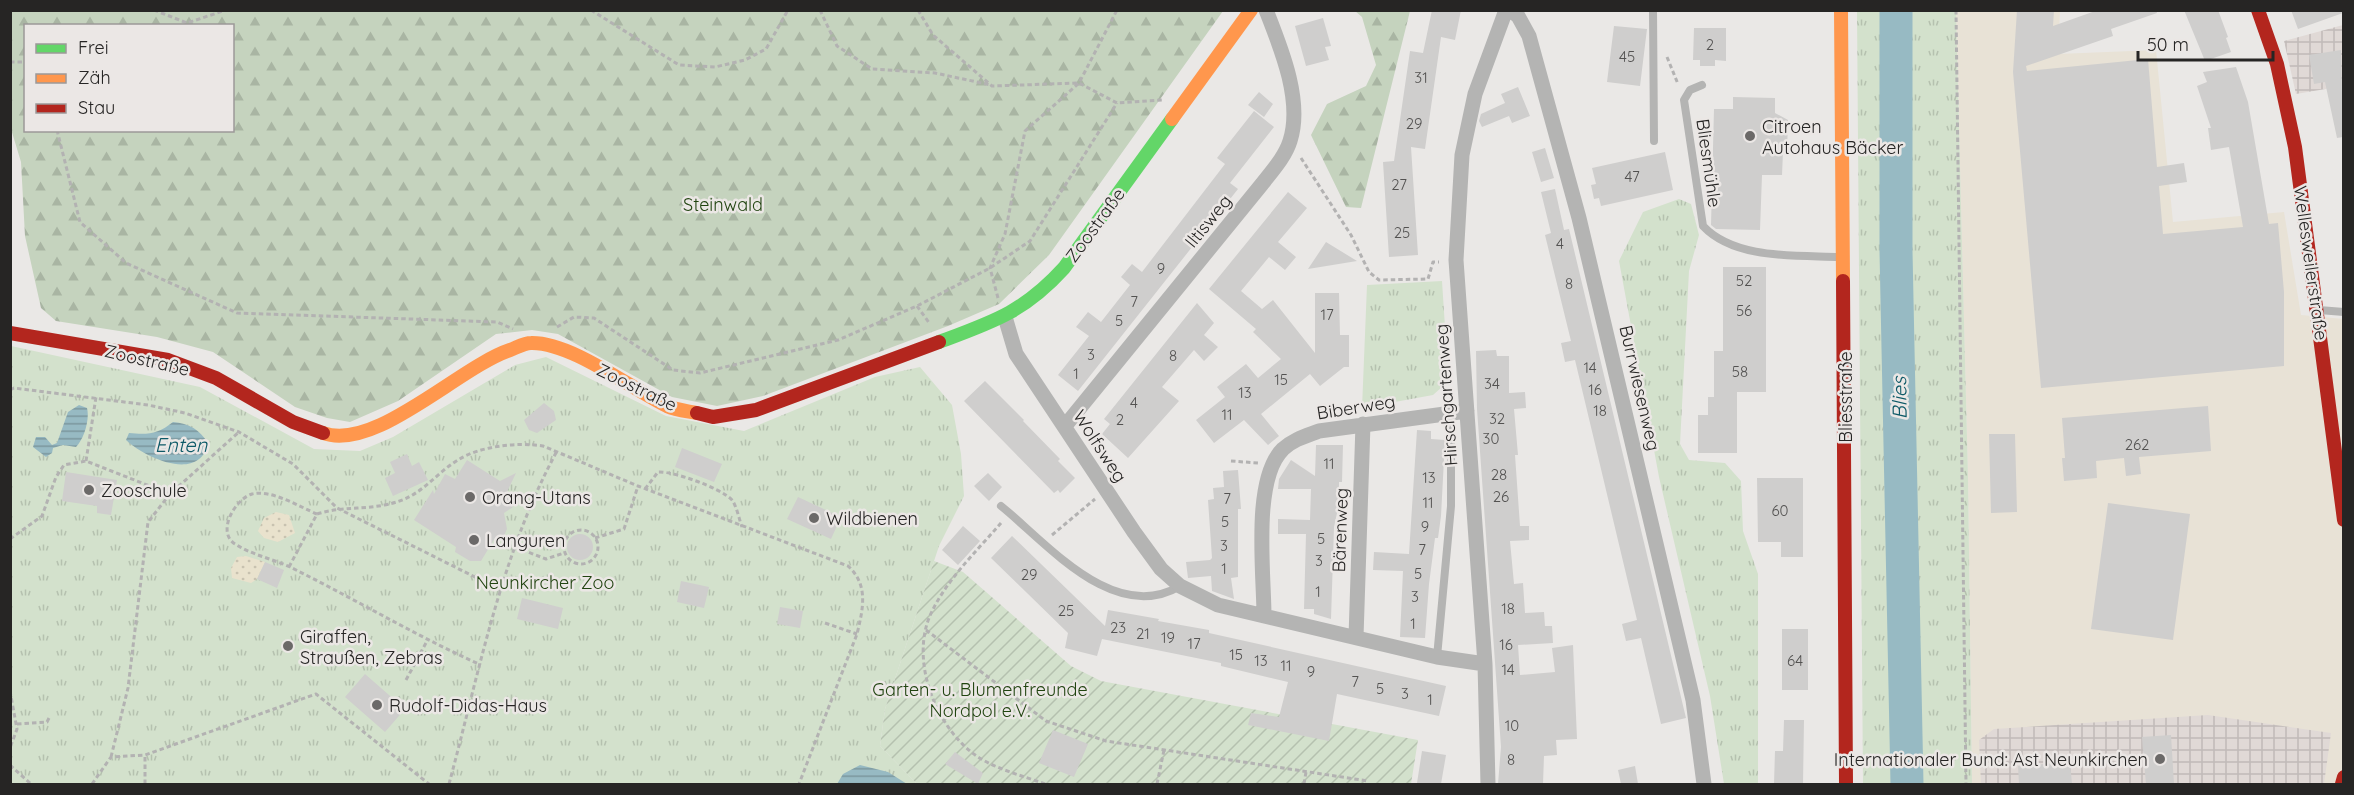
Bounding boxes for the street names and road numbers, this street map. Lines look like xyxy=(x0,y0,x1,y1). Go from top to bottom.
street label: Bliesmühle xyxy=(1691,117,1727,209)
street label: Zoostraße xyxy=(1060,183,1130,267)
street label: Wellesweilerstraße xyxy=(2289,184,2333,342)
street label: Iltisweg xyxy=(1180,190,1236,252)
street label: Hirschgartenweg xyxy=(1430,323,1462,467)
street label: Burrwiesenweg xyxy=(1614,323,1666,453)
street label: Zoostraße xyxy=(102,339,192,381)
street label: Bliesstraße xyxy=(1834,351,1857,443)
street label: Zoostraße xyxy=(593,358,681,416)
street label: Biberweg xyxy=(1315,389,1397,425)
street label: Wolfsweg xyxy=(1068,405,1132,487)
street label: Bärenweg xyxy=(1327,487,1353,573)

